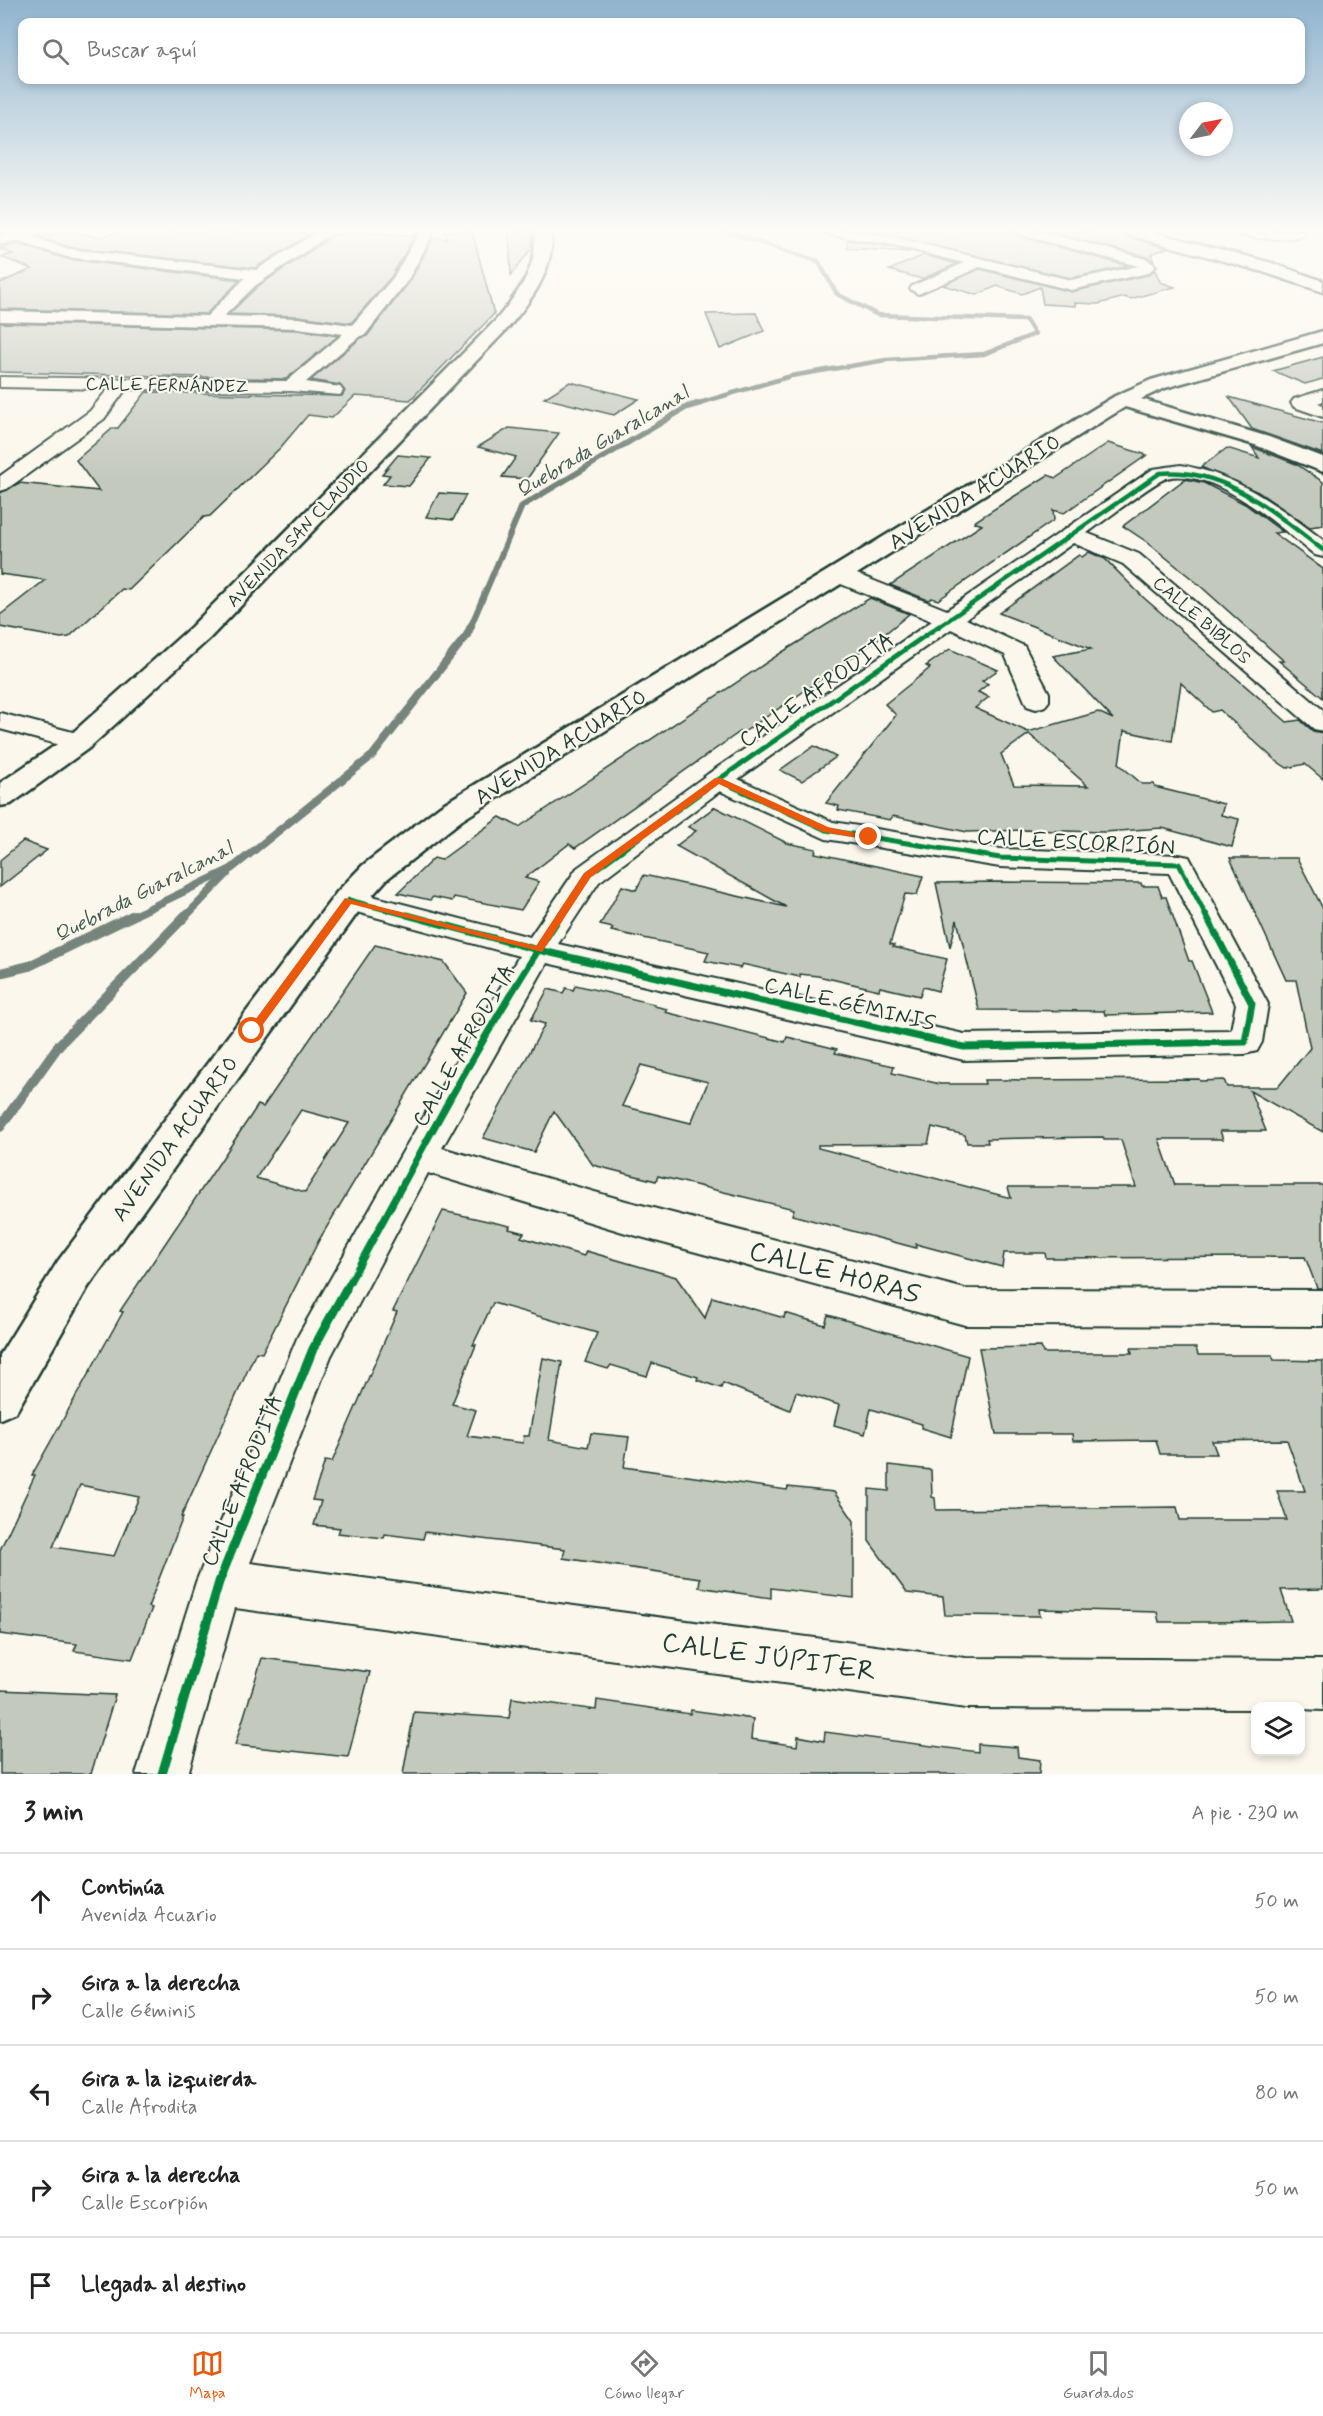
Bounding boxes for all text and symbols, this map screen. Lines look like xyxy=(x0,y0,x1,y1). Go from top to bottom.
search box xyxy=(18,18,1305,84)
icon: search xyxy=(39,35,72,68)
text: Buscar aquí xyxy=(87,37,198,65)
north arrow xyxy=(1179,102,1233,156)
street label: CALLE FERNÁNDEZ xyxy=(85,373,249,399)
water label: Quebrada Guaralcanal xyxy=(511,379,695,505)
street label: AVENIDA ACUARIO xyxy=(884,428,1066,557)
street label: AVENIDA SAN CLAUDIO xyxy=(222,454,376,613)
street label: CALLE BIBLOS xyxy=(1147,571,1256,670)
street label: CALLE AFRODITA xyxy=(734,627,900,755)
street label: AVENIDA ACUARIO xyxy=(470,683,652,812)
route end xyxy=(855,823,881,849)
street label: CALLE ESCORPIÓN xyxy=(976,824,1176,862)
water label: Quebrada Guaralcanal xyxy=(50,835,239,949)
street label: CALLE AFRODITA xyxy=(407,960,523,1132)
street label: CALLE GÉMINIS xyxy=(761,971,938,1038)
route start xyxy=(238,1017,264,1043)
street label: AVENIDA ACUARIO xyxy=(106,1051,245,1227)
street label: CALLE HORAS xyxy=(745,1234,924,1313)
street label: CALLE AFRODITA xyxy=(196,1391,290,1571)
street label: CALLE JÚPITER xyxy=(660,1625,878,1690)
map controls xyxy=(1251,1702,1305,1756)
button: layers xyxy=(1251,1702,1305,1756)
text: 3 min xyxy=(24,1796,84,1830)
text: A pie · 230 m xyxy=(1191,1800,1299,1827)
text: Continúa xyxy=(81,1874,165,1902)
icon: ahead xyxy=(24,1885,57,1918)
text: 50 m xyxy=(1254,1888,1299,1915)
text: Avenida Acuario xyxy=(81,1902,217,1929)
text: Gira a la derecha xyxy=(81,1970,241,1998)
icon: right xyxy=(24,1981,57,2014)
text: 50 m xyxy=(1254,1984,1299,2011)
text: Calle Géminis xyxy=(81,1998,196,2025)
text: Gira a la izquierda xyxy=(81,2066,256,2094)
icon: left xyxy=(24,2077,57,2110)
text: 80 m xyxy=(1255,2080,1299,2107)
text: Calle Afrodita xyxy=(81,2094,198,2121)
text: Gira a la derecha xyxy=(81,2162,241,2190)
icon: right xyxy=(24,2173,57,2206)
text: 50 m xyxy=(1254,2176,1299,2203)
text: Calle Escorpión xyxy=(81,2190,208,2217)
icon: arrive xyxy=(24,2269,57,2302)
text: Llegada al destino xyxy=(81,2271,246,2299)
tab: Mapa xyxy=(189,2347,226,2404)
tab: Cómo llegar xyxy=(604,2347,684,2404)
tab: Guardados xyxy=(1063,2347,1134,2404)

